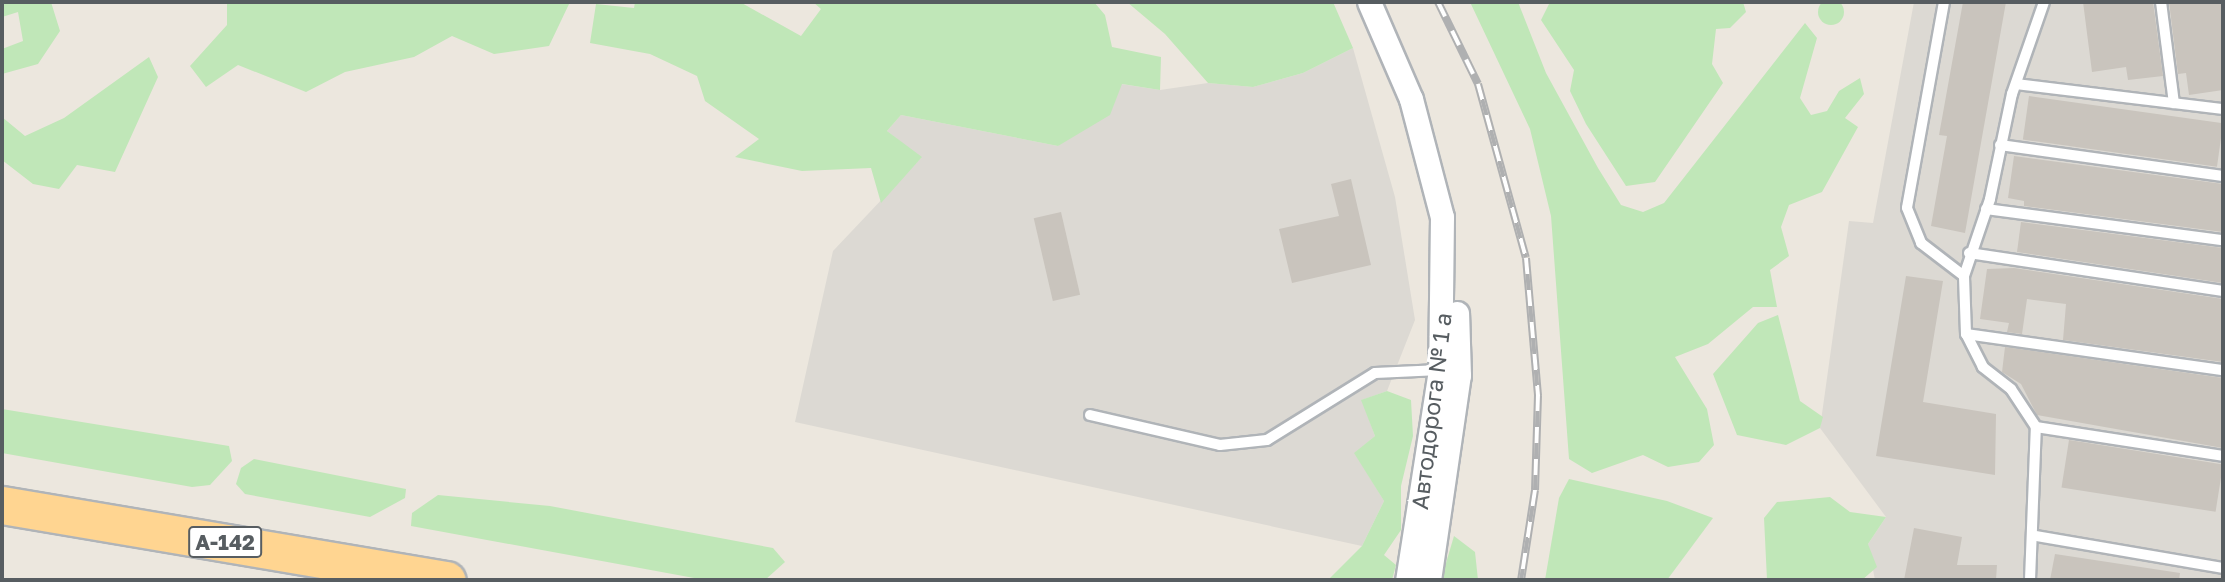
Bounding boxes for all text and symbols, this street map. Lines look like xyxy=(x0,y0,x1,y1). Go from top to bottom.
street label: Автодорога № 1 а xyxy=(1405,311,1457,511)
road number: А-142 xyxy=(187,524,264,560)

